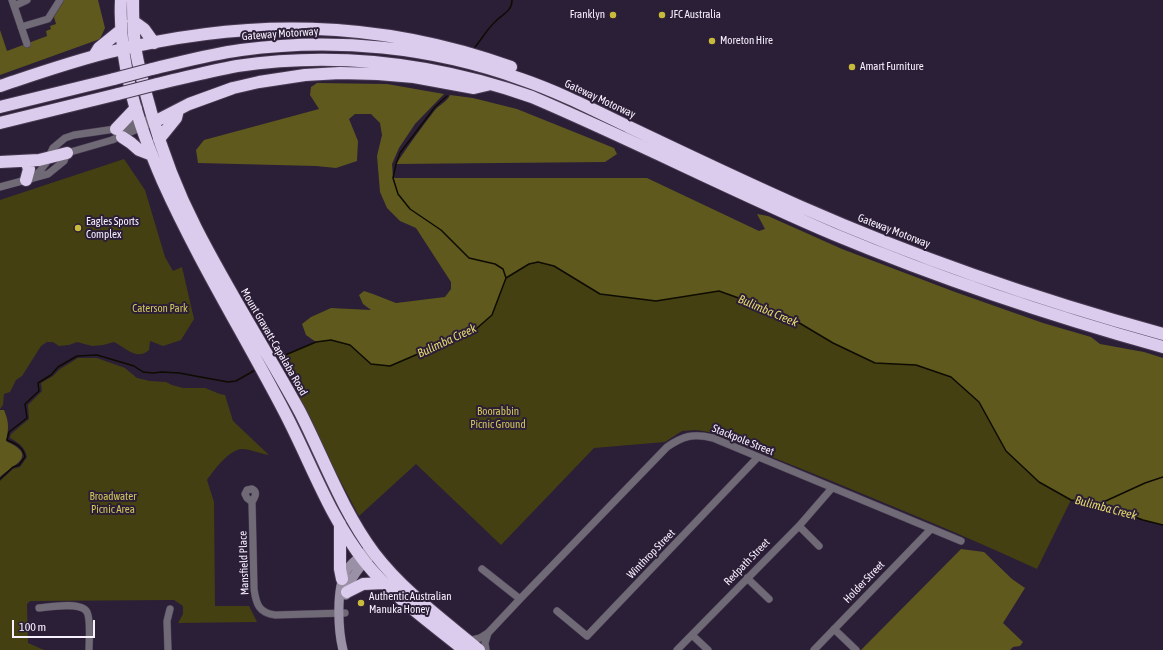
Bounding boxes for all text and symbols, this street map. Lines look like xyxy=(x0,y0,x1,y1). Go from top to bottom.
place label: Franklyn xyxy=(570,8,605,22)
place label: JFC Australia xyxy=(670,8,721,22)
marker: Franklyn xyxy=(608,10,618,20)
marker: JFC Australia xyxy=(657,10,667,20)
street label: Gateway Motorway xyxy=(241,25,319,43)
place label: Moreton Hire xyxy=(720,34,773,48)
marker: Moreton Hire xyxy=(707,36,717,46)
place label: Amart Furniture xyxy=(860,60,924,74)
marker: Amart Furniture xyxy=(847,62,857,72)
street label: Gateway Motorway xyxy=(562,77,638,121)
street label: Gateway Motorway xyxy=(856,211,932,251)
place label: Eagles Sports Complex xyxy=(86,215,139,241)
marker: Eagles Sports Complex xyxy=(73,223,83,233)
street label: Mount Gravatt-Capalaba Road xyxy=(238,286,310,398)
water label: Bulimba Creek xyxy=(736,292,800,330)
park label: Caterson Park xyxy=(132,302,188,316)
water label: Bulimba Creek xyxy=(415,321,479,361)
park label: Boorabbin Picnic Ground xyxy=(470,405,526,431)
street label: Stackpole Street xyxy=(710,422,776,458)
park label: Broadwater Picnic Area xyxy=(90,490,136,516)
water label: Bulimba Creek xyxy=(1073,493,1139,523)
street label: Winthrop Street xyxy=(624,527,678,581)
street label: Mansfield Place xyxy=(236,531,252,595)
street label: Redpath Street xyxy=(721,536,773,588)
street label: Holder Street xyxy=(841,558,887,606)
place label: Authentic Australian Manuka Honey xyxy=(369,590,452,616)
marker: Authentic Australian Manuka Honey xyxy=(356,598,366,608)
scale bar xyxy=(14,612,97,638)
text: 100 m xyxy=(19,620,46,634)

